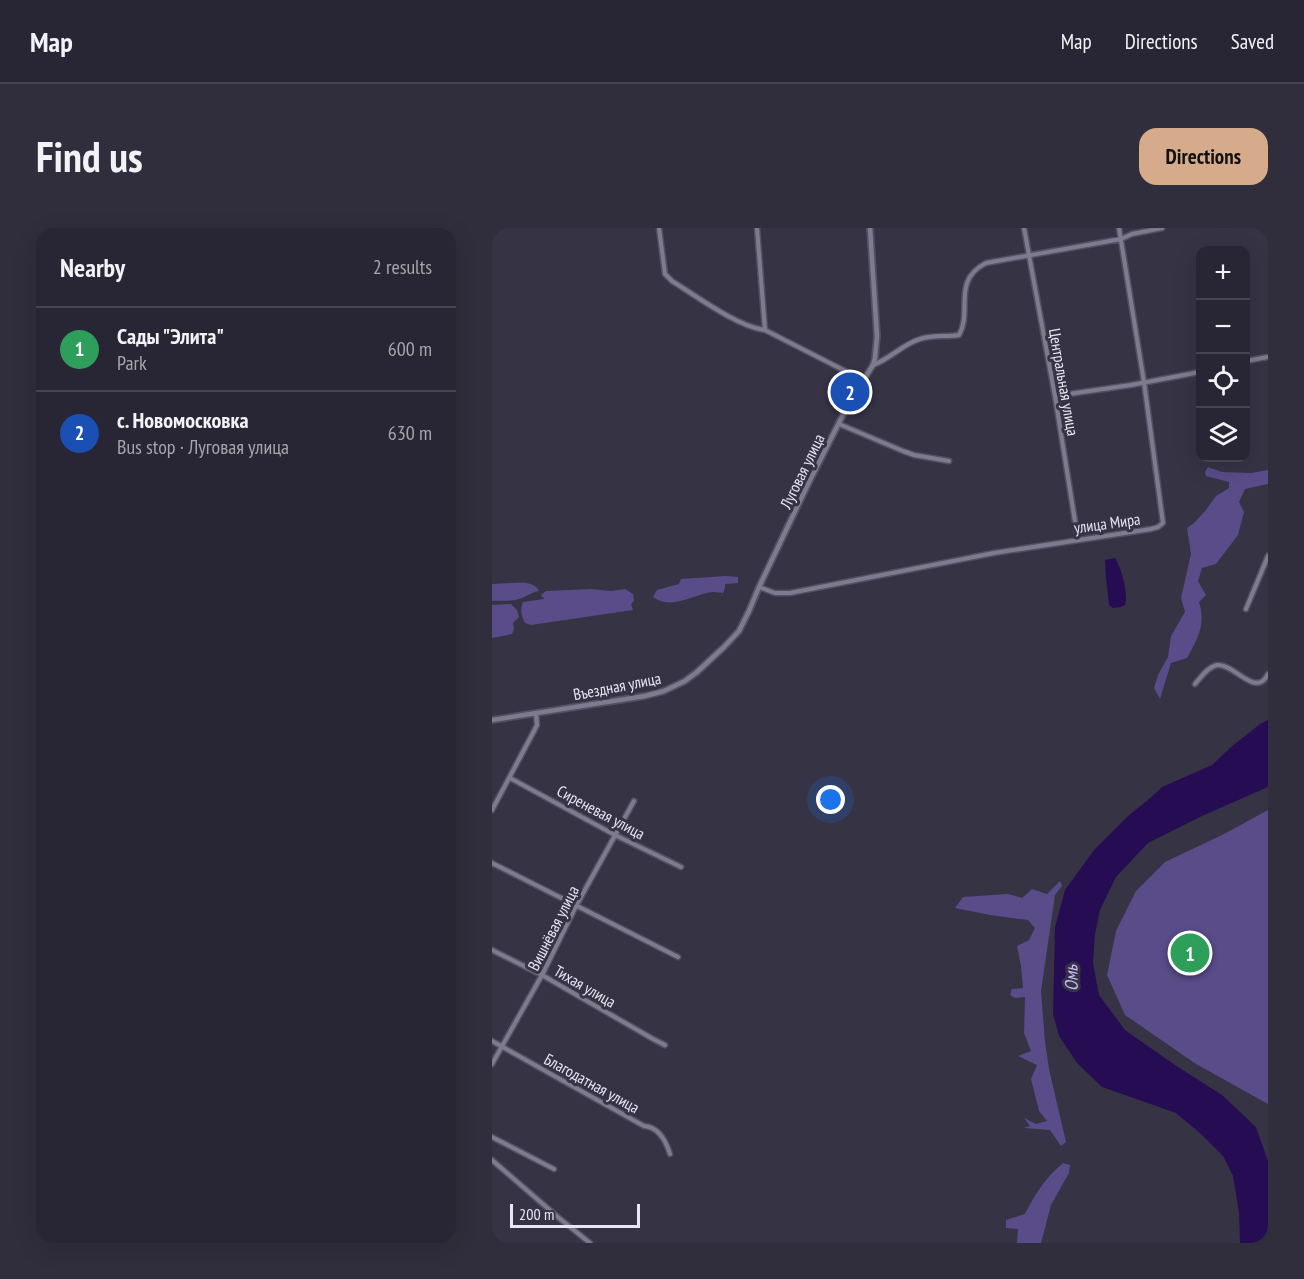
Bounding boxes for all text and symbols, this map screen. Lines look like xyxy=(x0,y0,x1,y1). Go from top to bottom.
text: Map xyxy=(30,23,73,60)
text: Map xyxy=(1061,28,1092,55)
text: Directions xyxy=(1125,28,1198,55)
text: Saved xyxy=(1231,28,1274,55)
button: Directions xyxy=(1139,128,1268,185)
text: Find us xyxy=(36,129,143,184)
map controls xyxy=(1196,246,1250,462)
button: + xyxy=(1196,246,1250,300)
text: Nearby xyxy=(60,251,125,284)
text: 2 results xyxy=(373,254,432,280)
button: − xyxy=(1196,300,1250,354)
text: Сады "Элита" xyxy=(117,322,224,350)
street label: Центральная улица xyxy=(1045,327,1083,437)
text: 1 xyxy=(75,336,84,362)
text: 600 m xyxy=(388,336,432,362)
text: Park xyxy=(117,350,147,376)
button: locate xyxy=(1196,354,1250,408)
pin: 2 xyxy=(830,370,870,414)
text: с. Новомосковка xyxy=(117,406,249,434)
button: layers xyxy=(1196,408,1250,462)
text: 2 xyxy=(75,420,84,446)
text: 630 m xyxy=(388,420,432,446)
street label: Луговая улица xyxy=(775,430,829,513)
text: Bus stop · Луговая улица xyxy=(117,434,289,460)
street label: улица Мира xyxy=(1073,508,1141,538)
street label: Въездная улица xyxy=(571,668,663,704)
street label: Сиреневая улица xyxy=(554,780,648,844)
your location xyxy=(816,785,845,814)
street label: Вишнёвая улица xyxy=(523,882,583,974)
pin: 1 xyxy=(1170,930,1210,976)
street label: Тихая улица xyxy=(551,960,619,1012)
water label: Омь xyxy=(1059,964,1083,991)
street label: Благодатная улица xyxy=(541,1049,643,1117)
scale bar xyxy=(510,1201,640,1228)
text: 200 m xyxy=(519,1204,554,1224)

